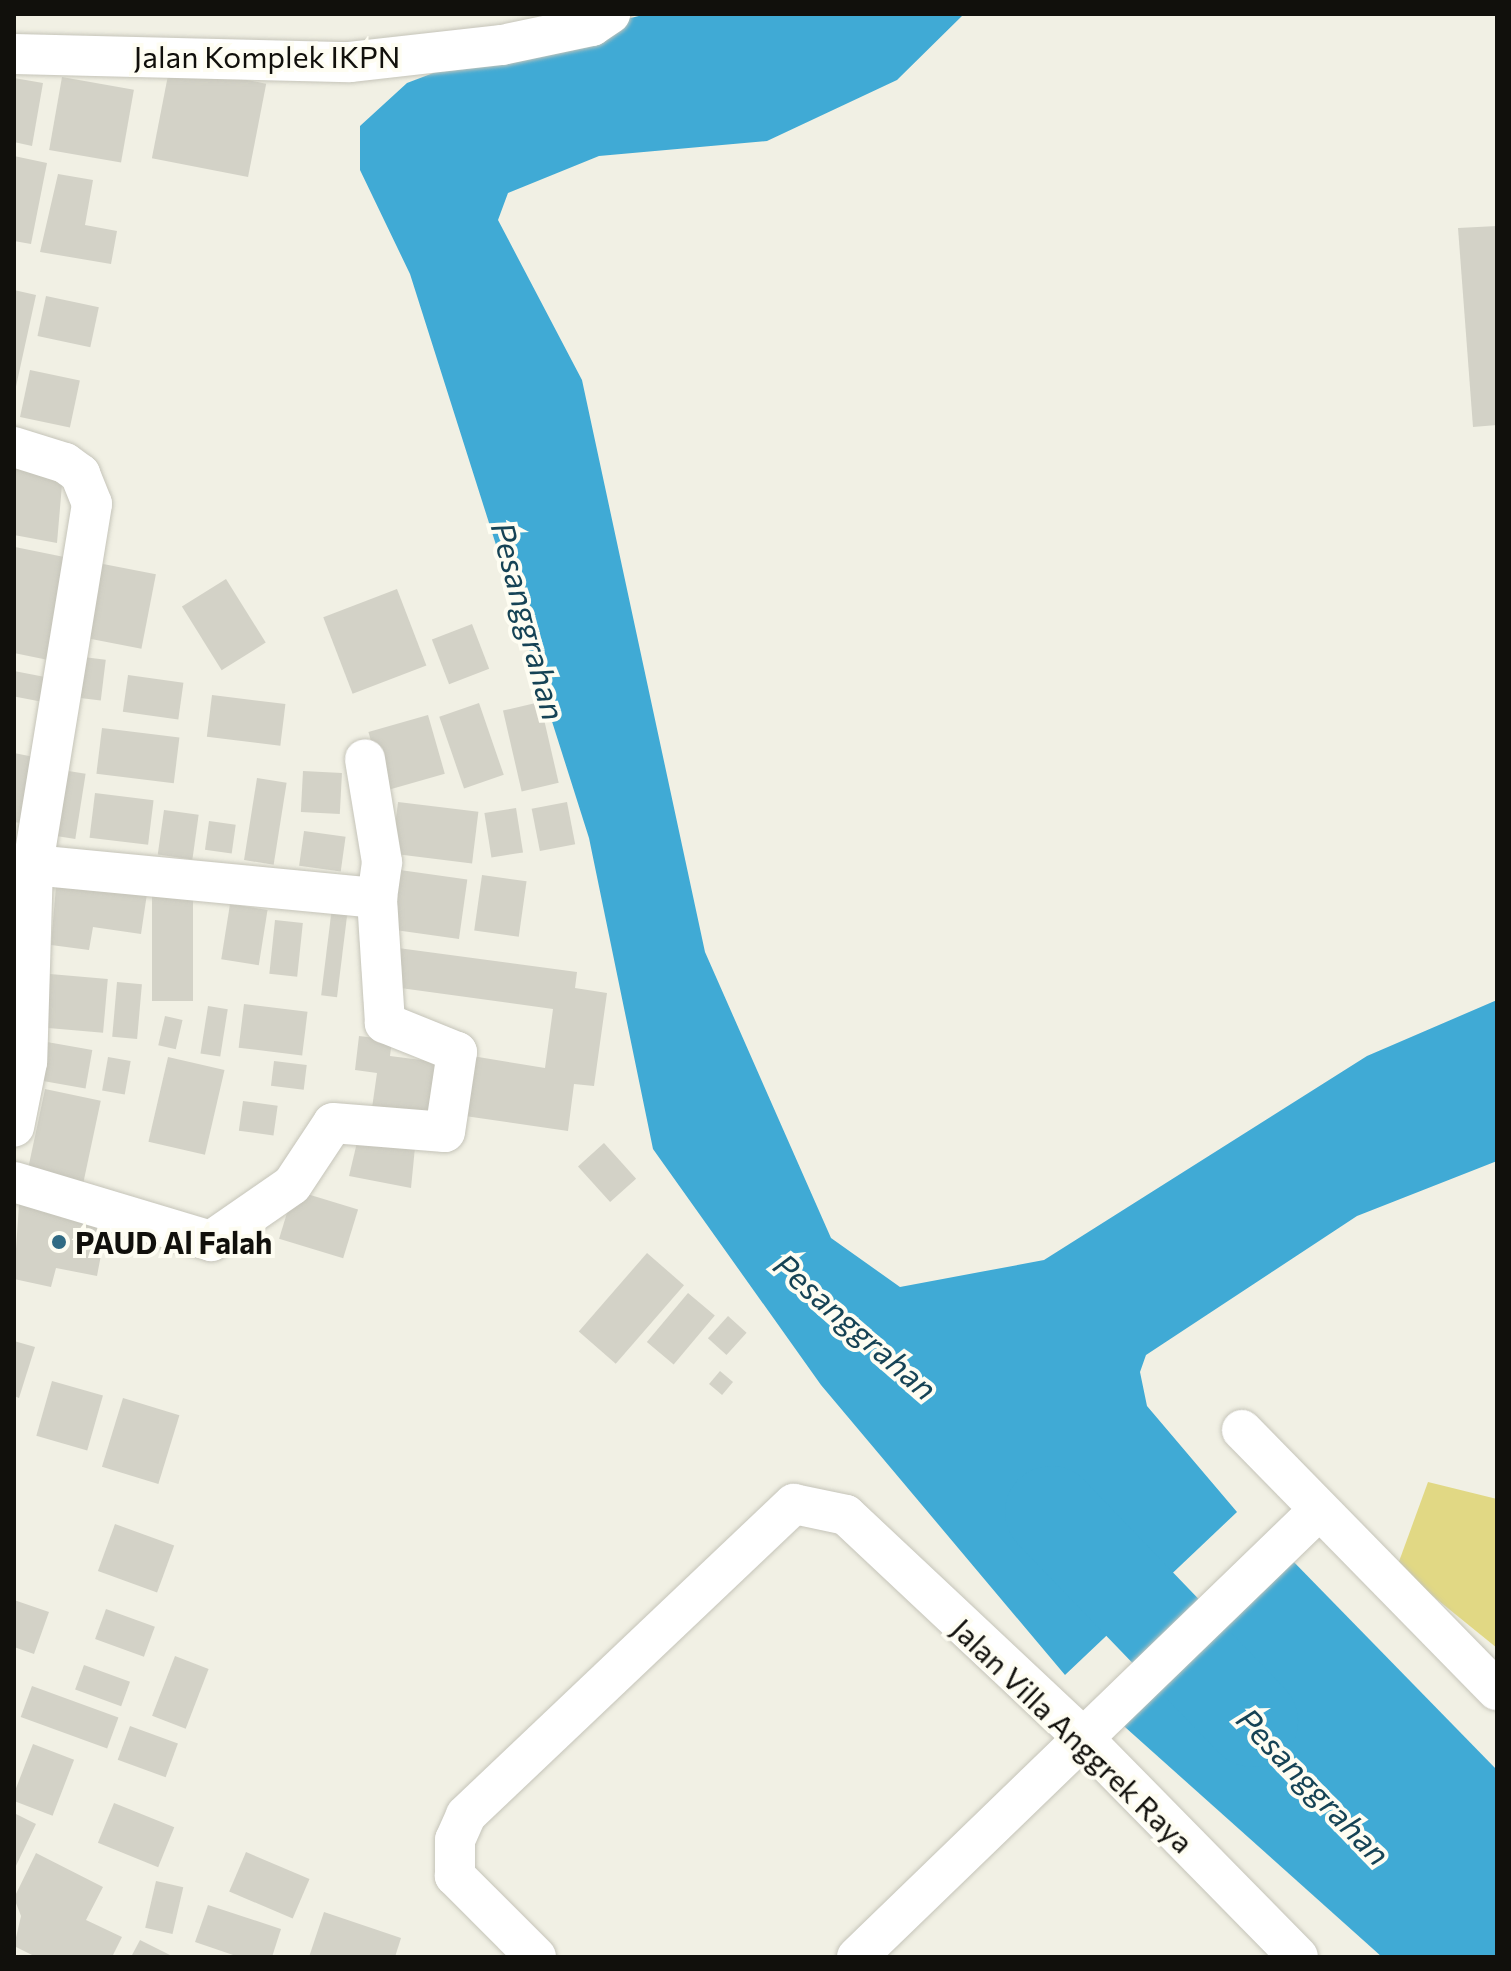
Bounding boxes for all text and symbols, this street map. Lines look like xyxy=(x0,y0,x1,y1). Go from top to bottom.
street label: Jalan Komplek IKPN xyxy=(134,38,400,74)
water label: Pesanggrahan xyxy=(484,518,574,724)
place label: PAUD Al Falah xyxy=(75,1224,272,1260)
marker: PAUD Al Falah xyxy=(50,1233,68,1251)
water label: Pesanggrahan xyxy=(767,1245,945,1407)
street label: Jalan Villa Anggrek Raya xyxy=(945,1610,1201,1860)
water label: Pesanggrahan xyxy=(1230,1700,1398,1872)

